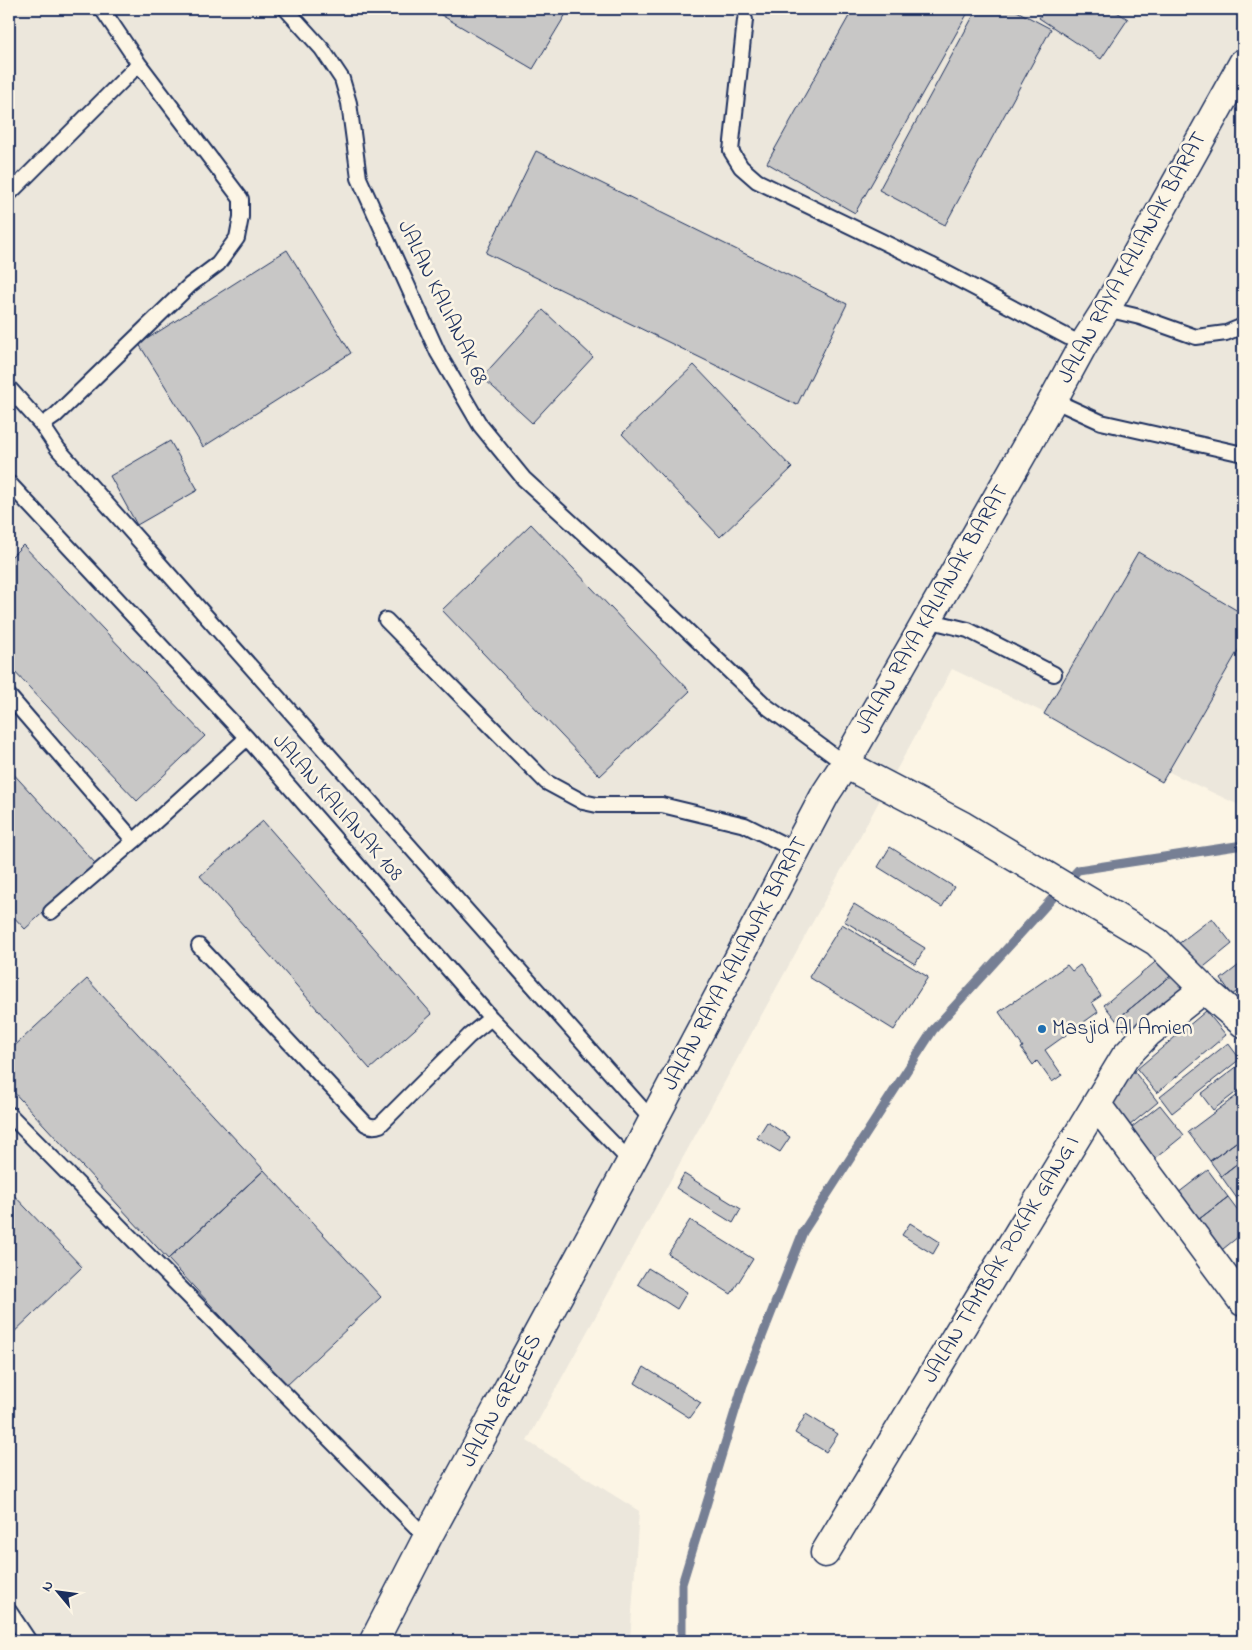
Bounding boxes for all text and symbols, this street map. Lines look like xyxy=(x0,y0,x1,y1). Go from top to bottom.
street label: JALAN RAYA KALIANAK BARAT xyxy=(1050,126,1216,390)
street label: JALAN KALIANAK 68 xyxy=(388,215,496,391)
street label: JALAN RAYA KALIANAK BARAT xyxy=(848,479,1018,741)
street label: JALAN KALIANAK 108 xyxy=(264,727,410,889)
street label: JALAN RAYA KALIANAK BARAT xyxy=(655,831,817,1097)
place label: Masjid Al Amien xyxy=(1052,1013,1193,1045)
marker: Masjid Al Amien xyxy=(1036,1023,1048,1035)
street label: JALAN TAMBAK POKAK GANG I xyxy=(915,1130,1089,1390)
street label: JALAN GREGES xyxy=(453,1329,551,1473)
north arrow xyxy=(32,1568,82,1618)
text: N xyxy=(36,1577,59,1596)

